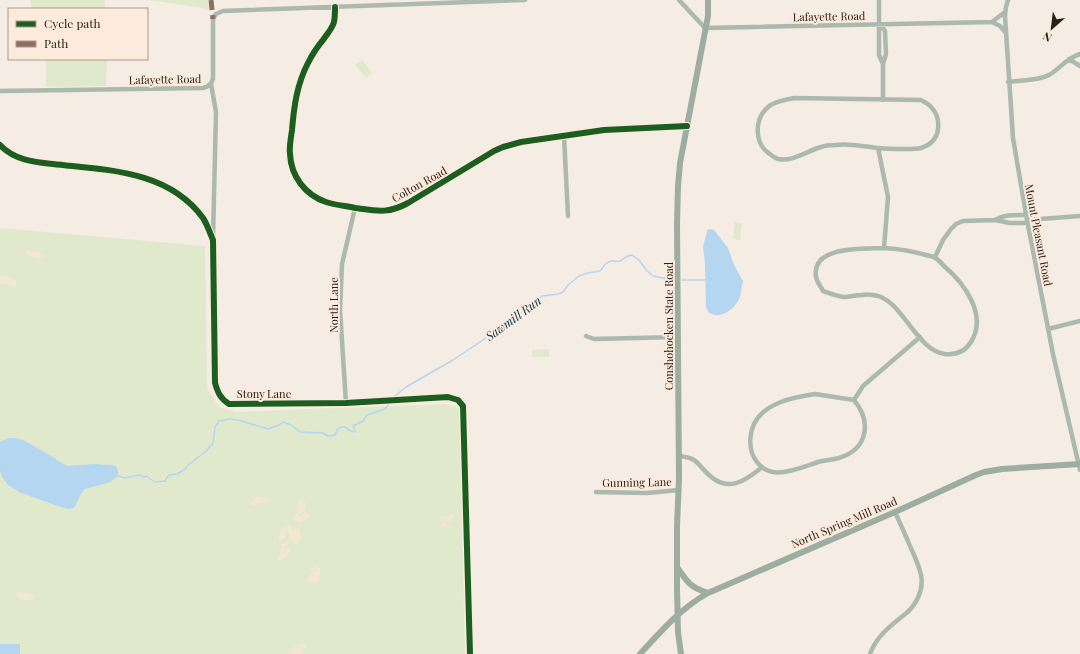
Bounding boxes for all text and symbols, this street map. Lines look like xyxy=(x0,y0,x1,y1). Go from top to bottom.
legend xyxy=(8,8,148,60)
street label: Lafayette Road xyxy=(793,8,866,24)
north arrow xyxy=(1032,8,1072,48)
text: Cycle path xyxy=(44,15,101,31)
text: N xyxy=(1040,29,1054,46)
text: Path xyxy=(44,35,68,51)
street label: Lafayette Road xyxy=(129,71,202,87)
street label: Colton Road xyxy=(389,162,450,205)
street label: Mount Pleasant Road xyxy=(1022,183,1056,288)
street label: Conshohocken State Road xyxy=(661,261,676,390)
street label: North Lane xyxy=(326,277,341,333)
water label: Sawmill Run xyxy=(481,292,544,344)
street label: Stony Lane xyxy=(237,386,292,401)
street label: Gunning Lane xyxy=(602,474,672,490)
street label: North Spring Mill Road xyxy=(789,493,900,551)

